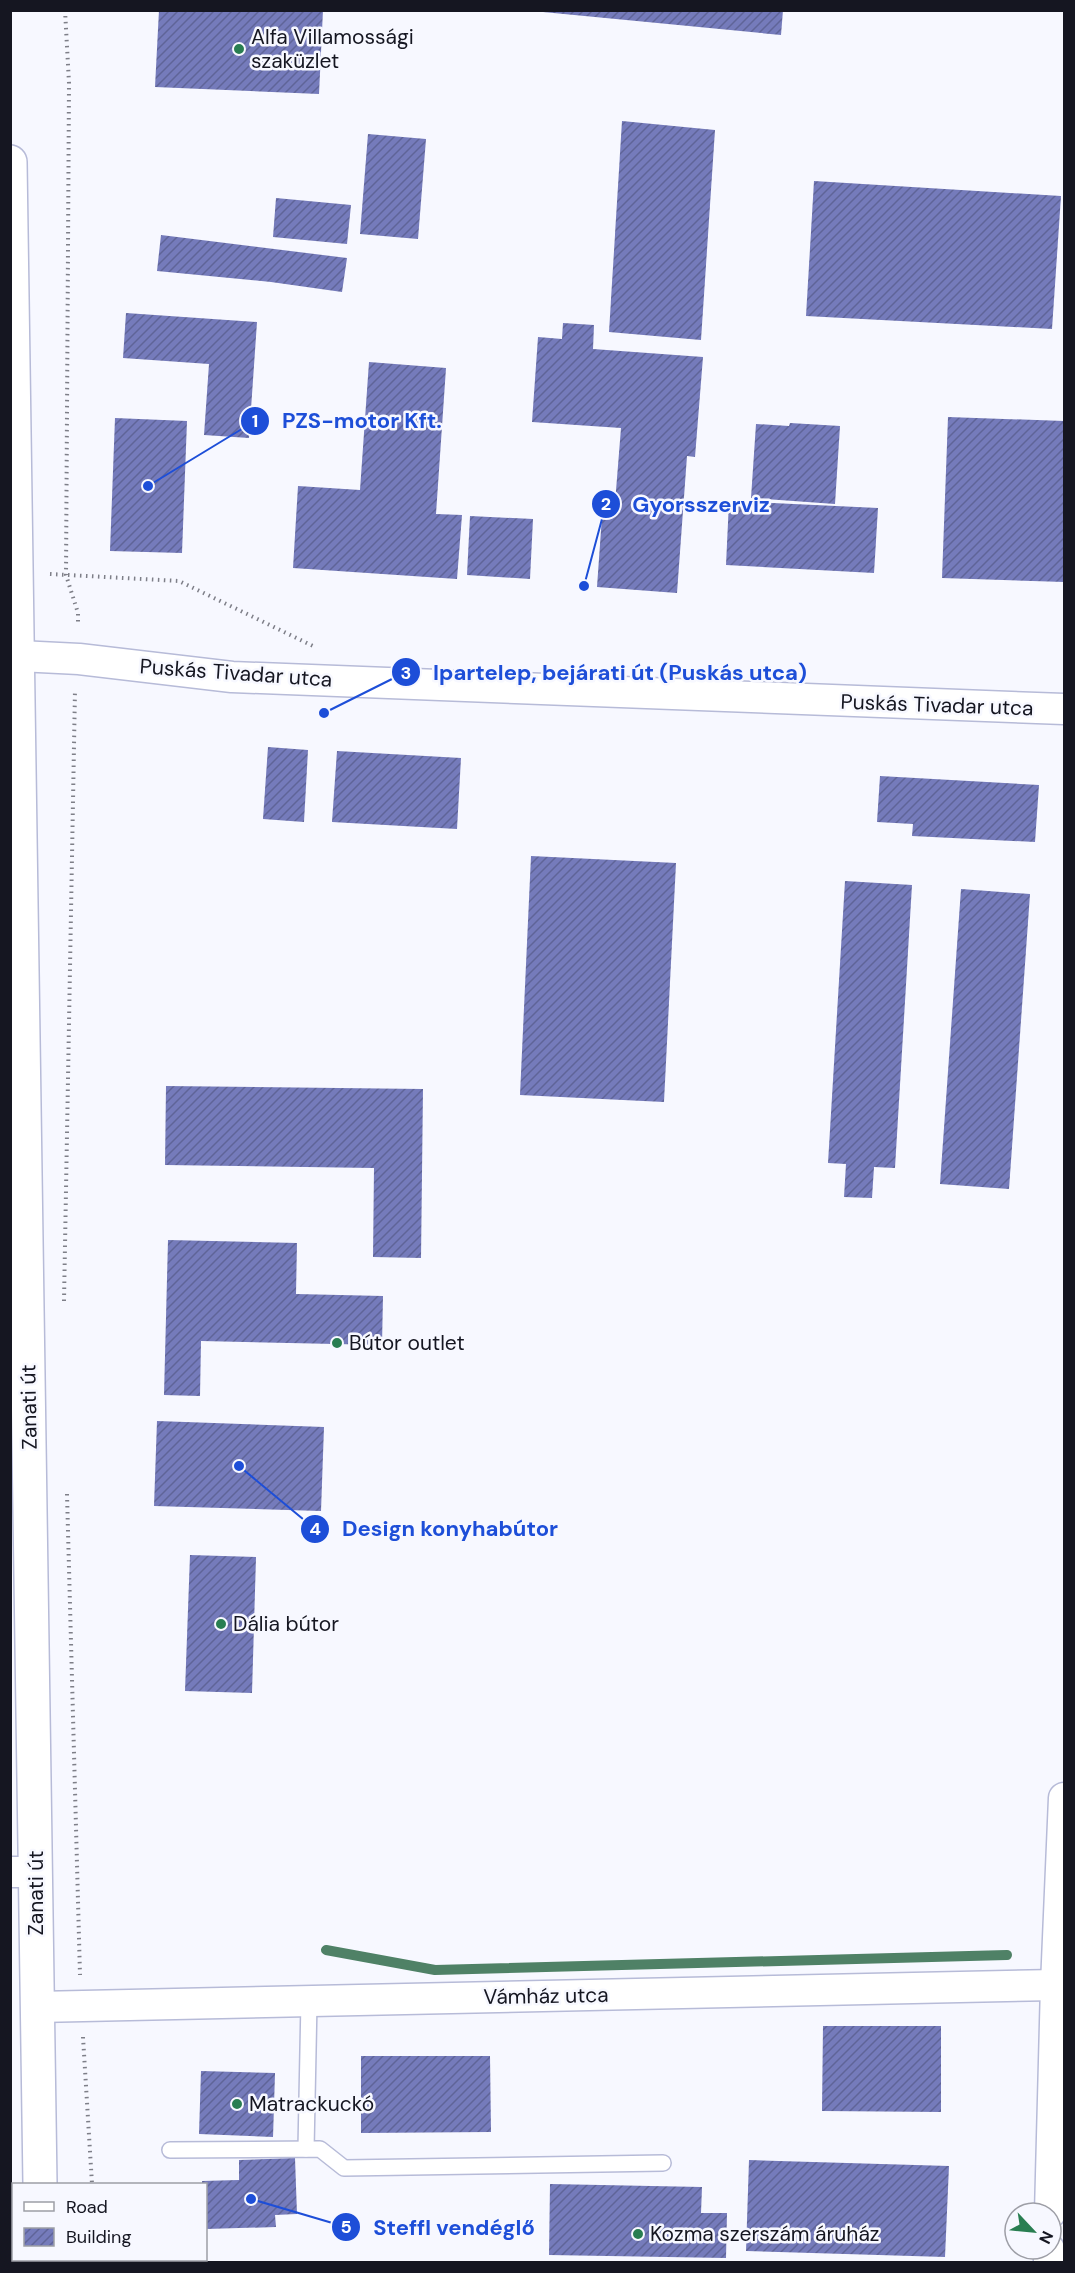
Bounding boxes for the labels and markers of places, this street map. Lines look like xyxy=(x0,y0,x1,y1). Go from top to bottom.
place label: Alfa Villamossági szaküzlet xyxy=(251,23,414,75)
marker: Alfa Villamossági szaküzlet xyxy=(232,42,246,56)
callout: PZS-motor Kft. xyxy=(240,401,454,441)
callout: Gyorsszerviz xyxy=(591,484,782,524)
callout: Ipartelep, bejárati út (Puskás utca) xyxy=(391,652,818,692)
place label: Bútor outlet xyxy=(349,1329,465,1357)
marker: Bútor outlet xyxy=(330,1336,344,1350)
callout: Design konyhabútor xyxy=(300,1509,570,1549)
place label: Dália bútor xyxy=(233,1610,339,1638)
marker: Dália bútor xyxy=(214,1617,228,1631)
place label: Matrackuckó xyxy=(249,2090,374,2118)
marker: Matrackuckó xyxy=(230,2097,244,2111)
callout: Steffl vendéglő xyxy=(331,2207,547,2247)
place label: Kozma szerszám áruház xyxy=(650,2220,879,2248)
marker: Kozma szerszám áruház xyxy=(631,2227,645,2241)

